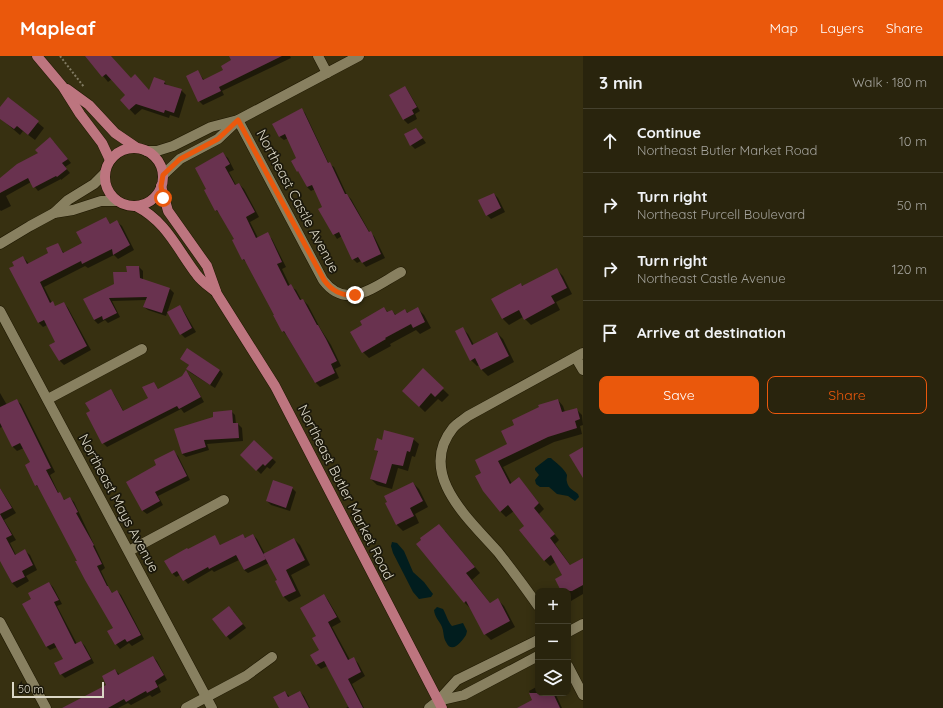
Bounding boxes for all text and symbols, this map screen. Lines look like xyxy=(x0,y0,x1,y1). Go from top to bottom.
text: Mapleaf xyxy=(20,16,96,40)
text: Map xyxy=(769,19,798,37)
text: Layers xyxy=(820,19,864,37)
text: Share xyxy=(886,19,923,37)
text: 3 min xyxy=(599,72,643,93)
text: Walk · 180 m xyxy=(852,74,927,90)
text: Continue xyxy=(637,123,701,142)
street label: Northeast Castle Avenue xyxy=(253,126,344,276)
icon: ahead xyxy=(599,130,621,152)
text: 10 m xyxy=(899,133,927,149)
text: Northeast Butler Market Road xyxy=(637,142,817,158)
text: Turn right xyxy=(637,187,708,206)
route start xyxy=(154,189,172,207)
icon: right xyxy=(599,194,621,216)
text: 50 m xyxy=(897,197,927,213)
text: Northeast Purcell Boulevard xyxy=(637,206,805,222)
text: Turn right xyxy=(637,251,708,270)
icon: right xyxy=(599,258,621,280)
text: 120 m xyxy=(892,261,927,277)
text: Northeast Castle Avenue xyxy=(637,270,786,286)
route end xyxy=(346,286,364,304)
icon: arrive xyxy=(599,322,621,344)
text: Arrive at destination xyxy=(637,323,786,342)
button: Save xyxy=(599,376,759,414)
button: Share xyxy=(767,376,927,414)
street label: Northeast Butler Market Road xyxy=(294,401,398,583)
street label: Northeast Mays Avenue xyxy=(75,431,163,575)
map controls xyxy=(535,588,571,696)
button: + xyxy=(535,588,571,624)
button: − xyxy=(535,624,571,660)
button: layers xyxy=(535,660,571,696)
scale bar xyxy=(12,680,104,699)
text: 50 m xyxy=(18,682,44,696)

